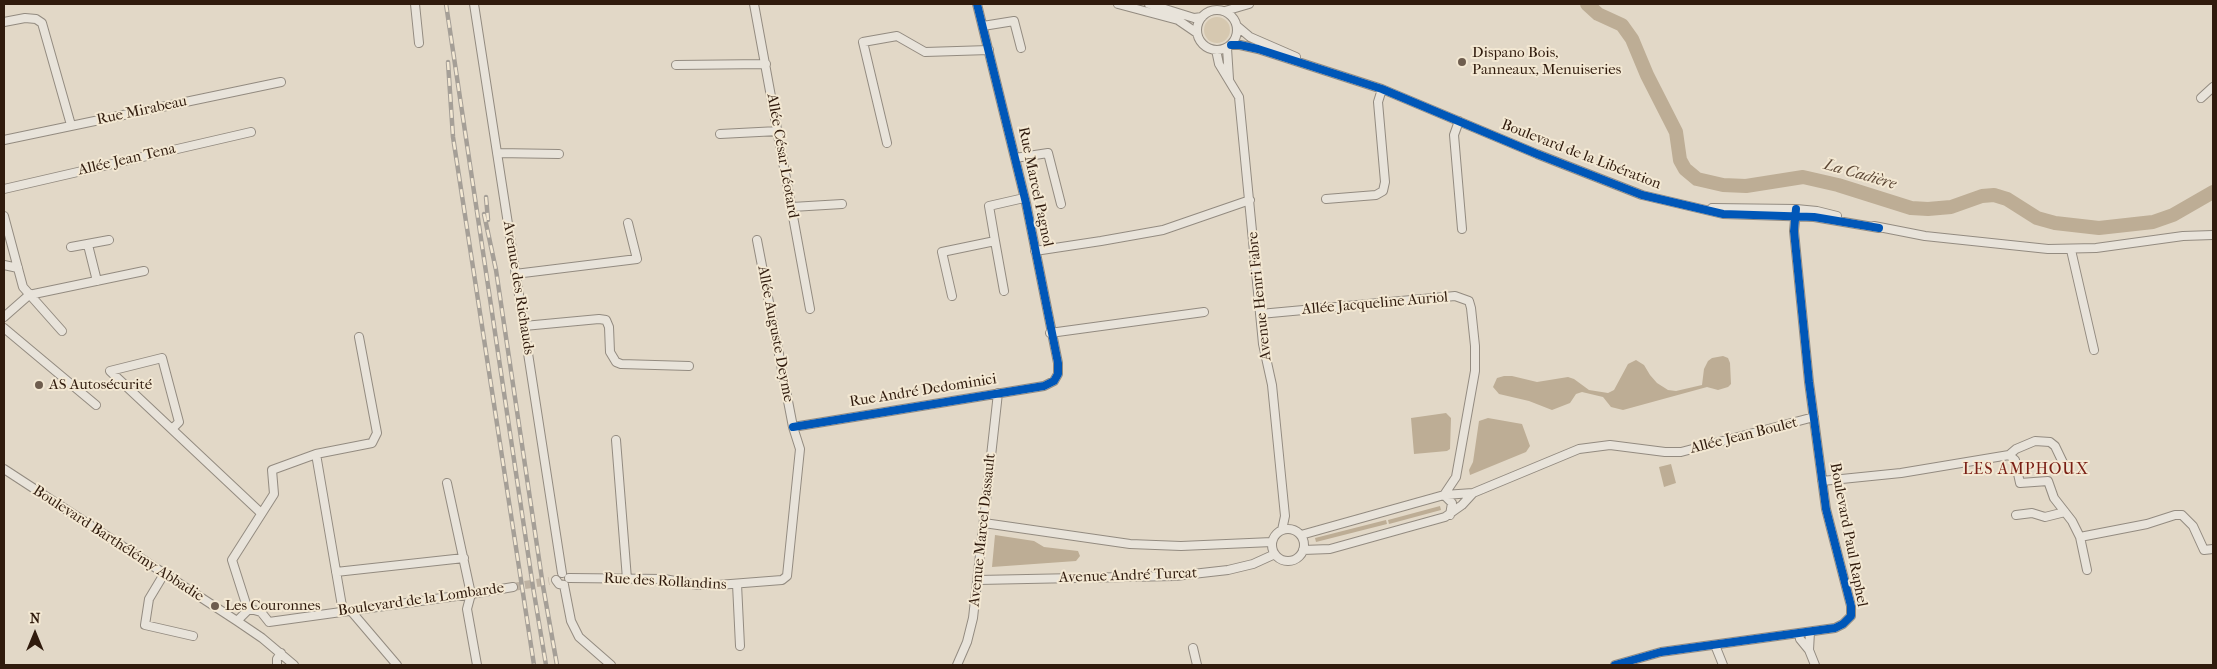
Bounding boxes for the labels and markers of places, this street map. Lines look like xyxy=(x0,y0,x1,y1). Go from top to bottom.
place label: Dispano Bois, Panneaux, Menuiseries xyxy=(1472,44,1621,79)
marker: Dispano Bois, Panneaux, Menuiseries xyxy=(1456,56,1468,68)
place label: AS Autosécurité xyxy=(49,376,152,394)
marker: AS Autosécurité xyxy=(33,379,45,391)
place label: Les Couronnes xyxy=(225,597,320,615)
marker: Les Couronnes xyxy=(209,600,221,612)

